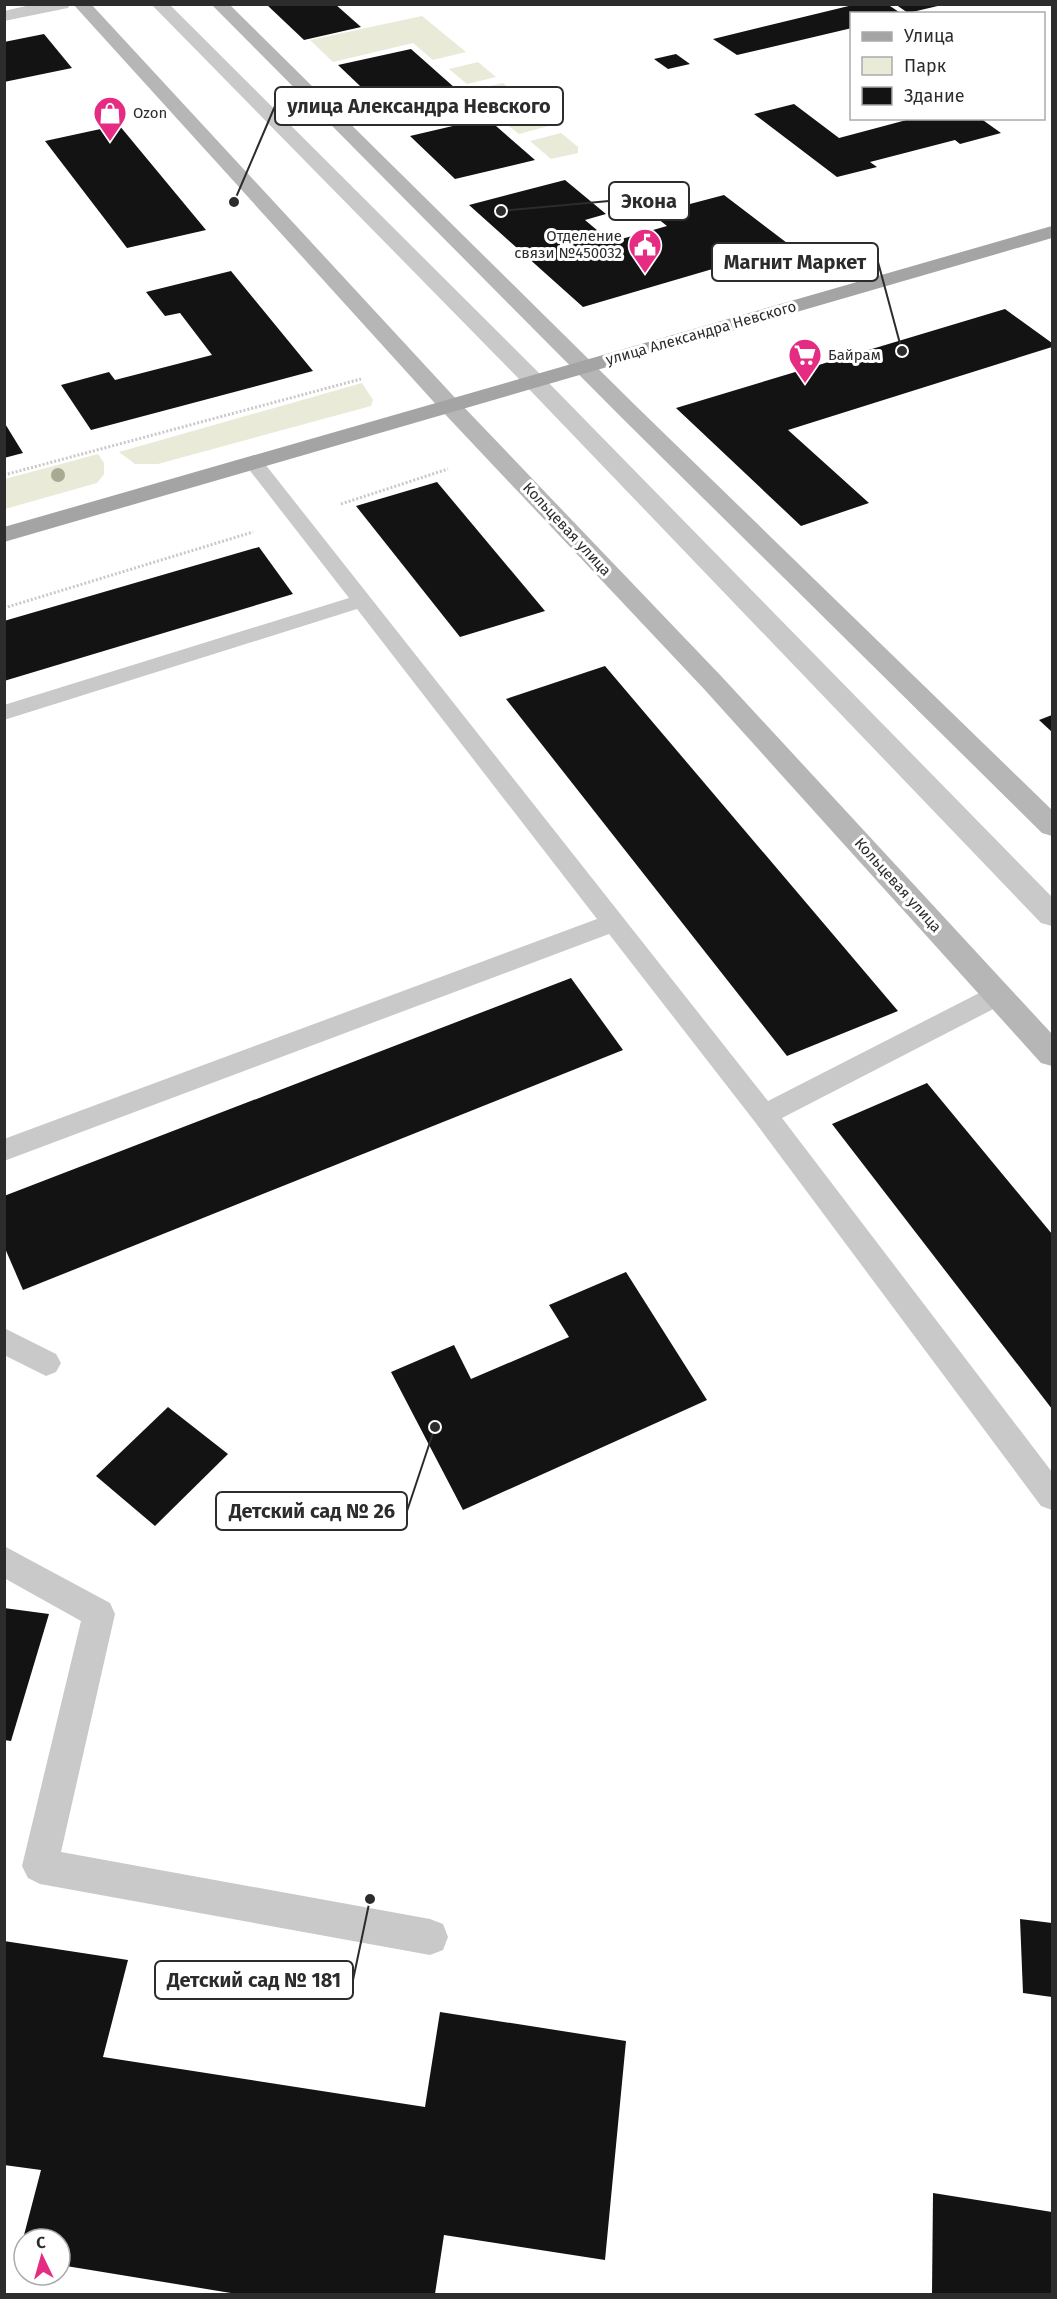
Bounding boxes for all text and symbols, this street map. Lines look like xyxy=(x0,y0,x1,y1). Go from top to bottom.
legend xyxy=(850,12,1045,120)
text: Улица xyxy=(904,25,954,47)
text: Парк xyxy=(904,55,947,77)
text: Здание xyxy=(904,85,965,107)
callout: улица Александра Невского xyxy=(275,87,563,125)
text: улица Александра Невского xyxy=(286,94,551,118)
shop icon: Ozon xyxy=(92,95,128,142)
place label: Ozon xyxy=(133,104,167,122)
callout: Экона xyxy=(609,182,689,220)
text: Экона xyxy=(621,189,677,213)
place label: Отделение связи №450032 xyxy=(514,227,622,262)
public building icon: Отделение связи №450032 xyxy=(627,227,663,274)
callout: Магнит Маркет xyxy=(712,243,878,281)
text: Магнит Маркет xyxy=(724,250,867,274)
street label: улица Александра Невского xyxy=(604,297,798,369)
supermarket icon: Байрам xyxy=(787,337,823,384)
place label: Байрам xyxy=(828,346,881,364)
street label: Кольцевая улица xyxy=(519,479,615,579)
street label: Кольцевая улица xyxy=(851,834,945,936)
callout: Детский сад № 26 xyxy=(216,1492,407,1530)
text: Детский сад № 26 xyxy=(228,1499,395,1523)
callout: Детский сад № 181 xyxy=(155,1961,353,1999)
text: Детский сад № 181 xyxy=(166,1968,341,1992)
north arrow xyxy=(12,2227,72,2287)
text: С xyxy=(35,2233,47,2252)

